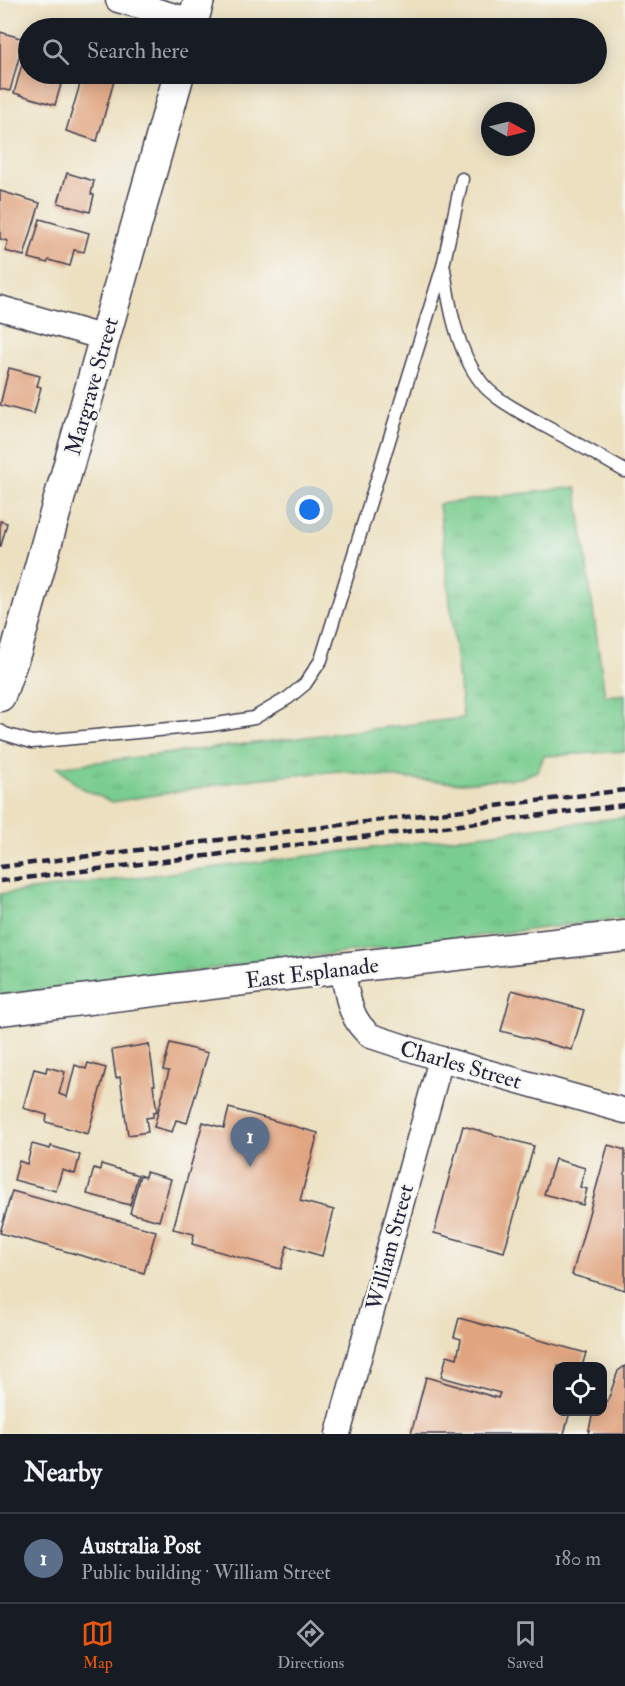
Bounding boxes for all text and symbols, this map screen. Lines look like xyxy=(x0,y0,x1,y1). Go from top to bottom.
search box xyxy=(18,18,607,84)
icon: search xyxy=(39,35,72,68)
text: Search here xyxy=(87,37,189,65)
north arrow xyxy=(481,102,535,156)
street label: Margrave Street xyxy=(59,314,125,458)
your location xyxy=(295,495,324,524)
street label: East Esplanade xyxy=(244,951,380,996)
street label: Charles Street xyxy=(397,1034,525,1096)
pin: 1 xyxy=(230,1118,270,1167)
street label: William Street xyxy=(359,1181,420,1314)
map controls xyxy=(553,1362,607,1416)
button: locate xyxy=(553,1362,607,1416)
text: Nearby xyxy=(24,1457,102,1489)
text: Australia Post xyxy=(81,1532,201,1560)
text: 1 xyxy=(40,1546,47,1571)
text: 180 m xyxy=(554,1546,601,1571)
text: Public building · William Street xyxy=(81,1560,331,1585)
tab: Map xyxy=(81,1617,114,1673)
tab: Directions xyxy=(277,1617,344,1673)
tab: Saved xyxy=(507,1617,544,1673)

